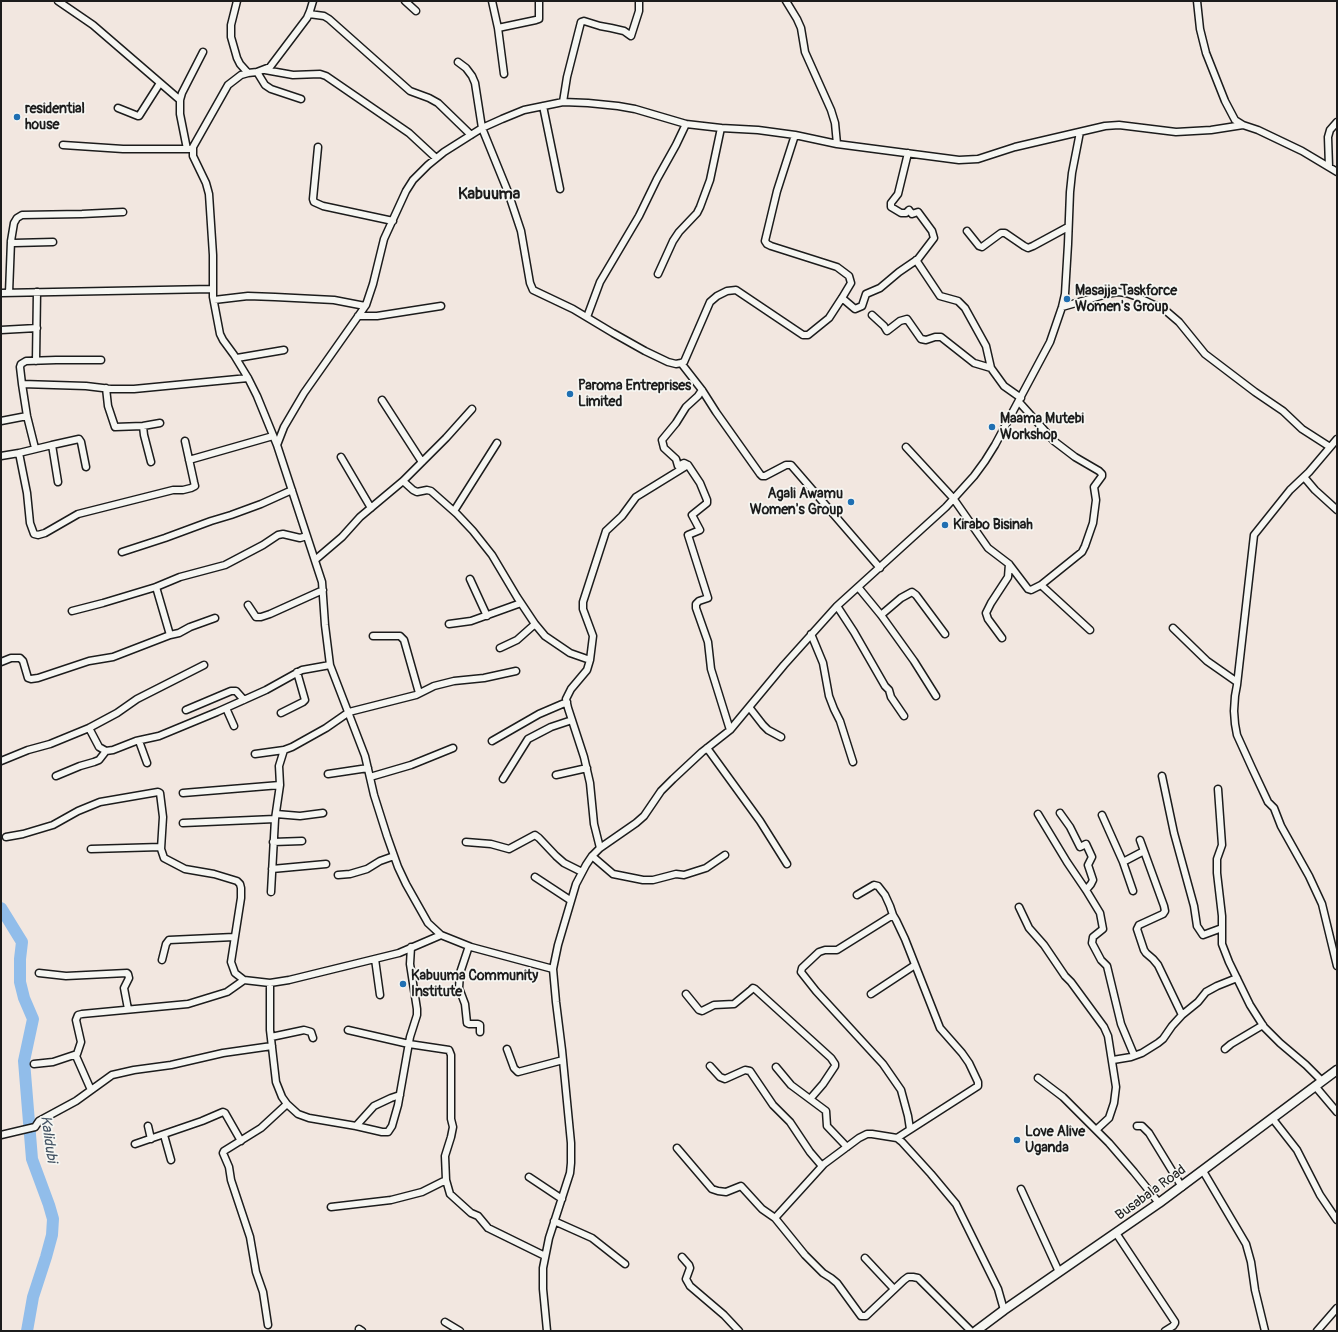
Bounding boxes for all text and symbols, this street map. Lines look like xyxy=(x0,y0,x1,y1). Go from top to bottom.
place label: residential house xyxy=(25,101,85,134)
marker: residential house xyxy=(12,112,22,122)
district label: Kabuuma xyxy=(458,185,520,205)
place label: Masajja Taskforce Women's Group xyxy=(1075,283,1177,316)
marker: Masajja Taskforce Women's Group xyxy=(1062,294,1072,304)
place label: Paroma Entreprises Limited xyxy=(578,378,691,410)
marker: Paroma Entreprises Limited xyxy=(565,389,575,399)
place label: Maama Mutebi Workshop xyxy=(1000,411,1084,444)
marker: Maama Mutebi Workshop xyxy=(987,422,997,432)
place label: Agali Awamu Women's Group xyxy=(750,486,843,518)
marker: Agali Awamu Women's Group xyxy=(846,497,856,507)
place label: Kirabo Bisinah xyxy=(953,517,1033,533)
marker: Kirabo Bisinah xyxy=(940,520,950,530)
place label: Kabuuma Community Institute xyxy=(411,968,538,1000)
marker: Kabuuma Community Institute xyxy=(398,979,408,989)
water label: Kalidubi xyxy=(36,1114,60,1164)
place label: Love Alive Uganda xyxy=(1025,1124,1085,1156)
marker: Love Alive Uganda xyxy=(1012,1135,1022,1145)
street label: Busabala Road xyxy=(1112,1162,1190,1224)

